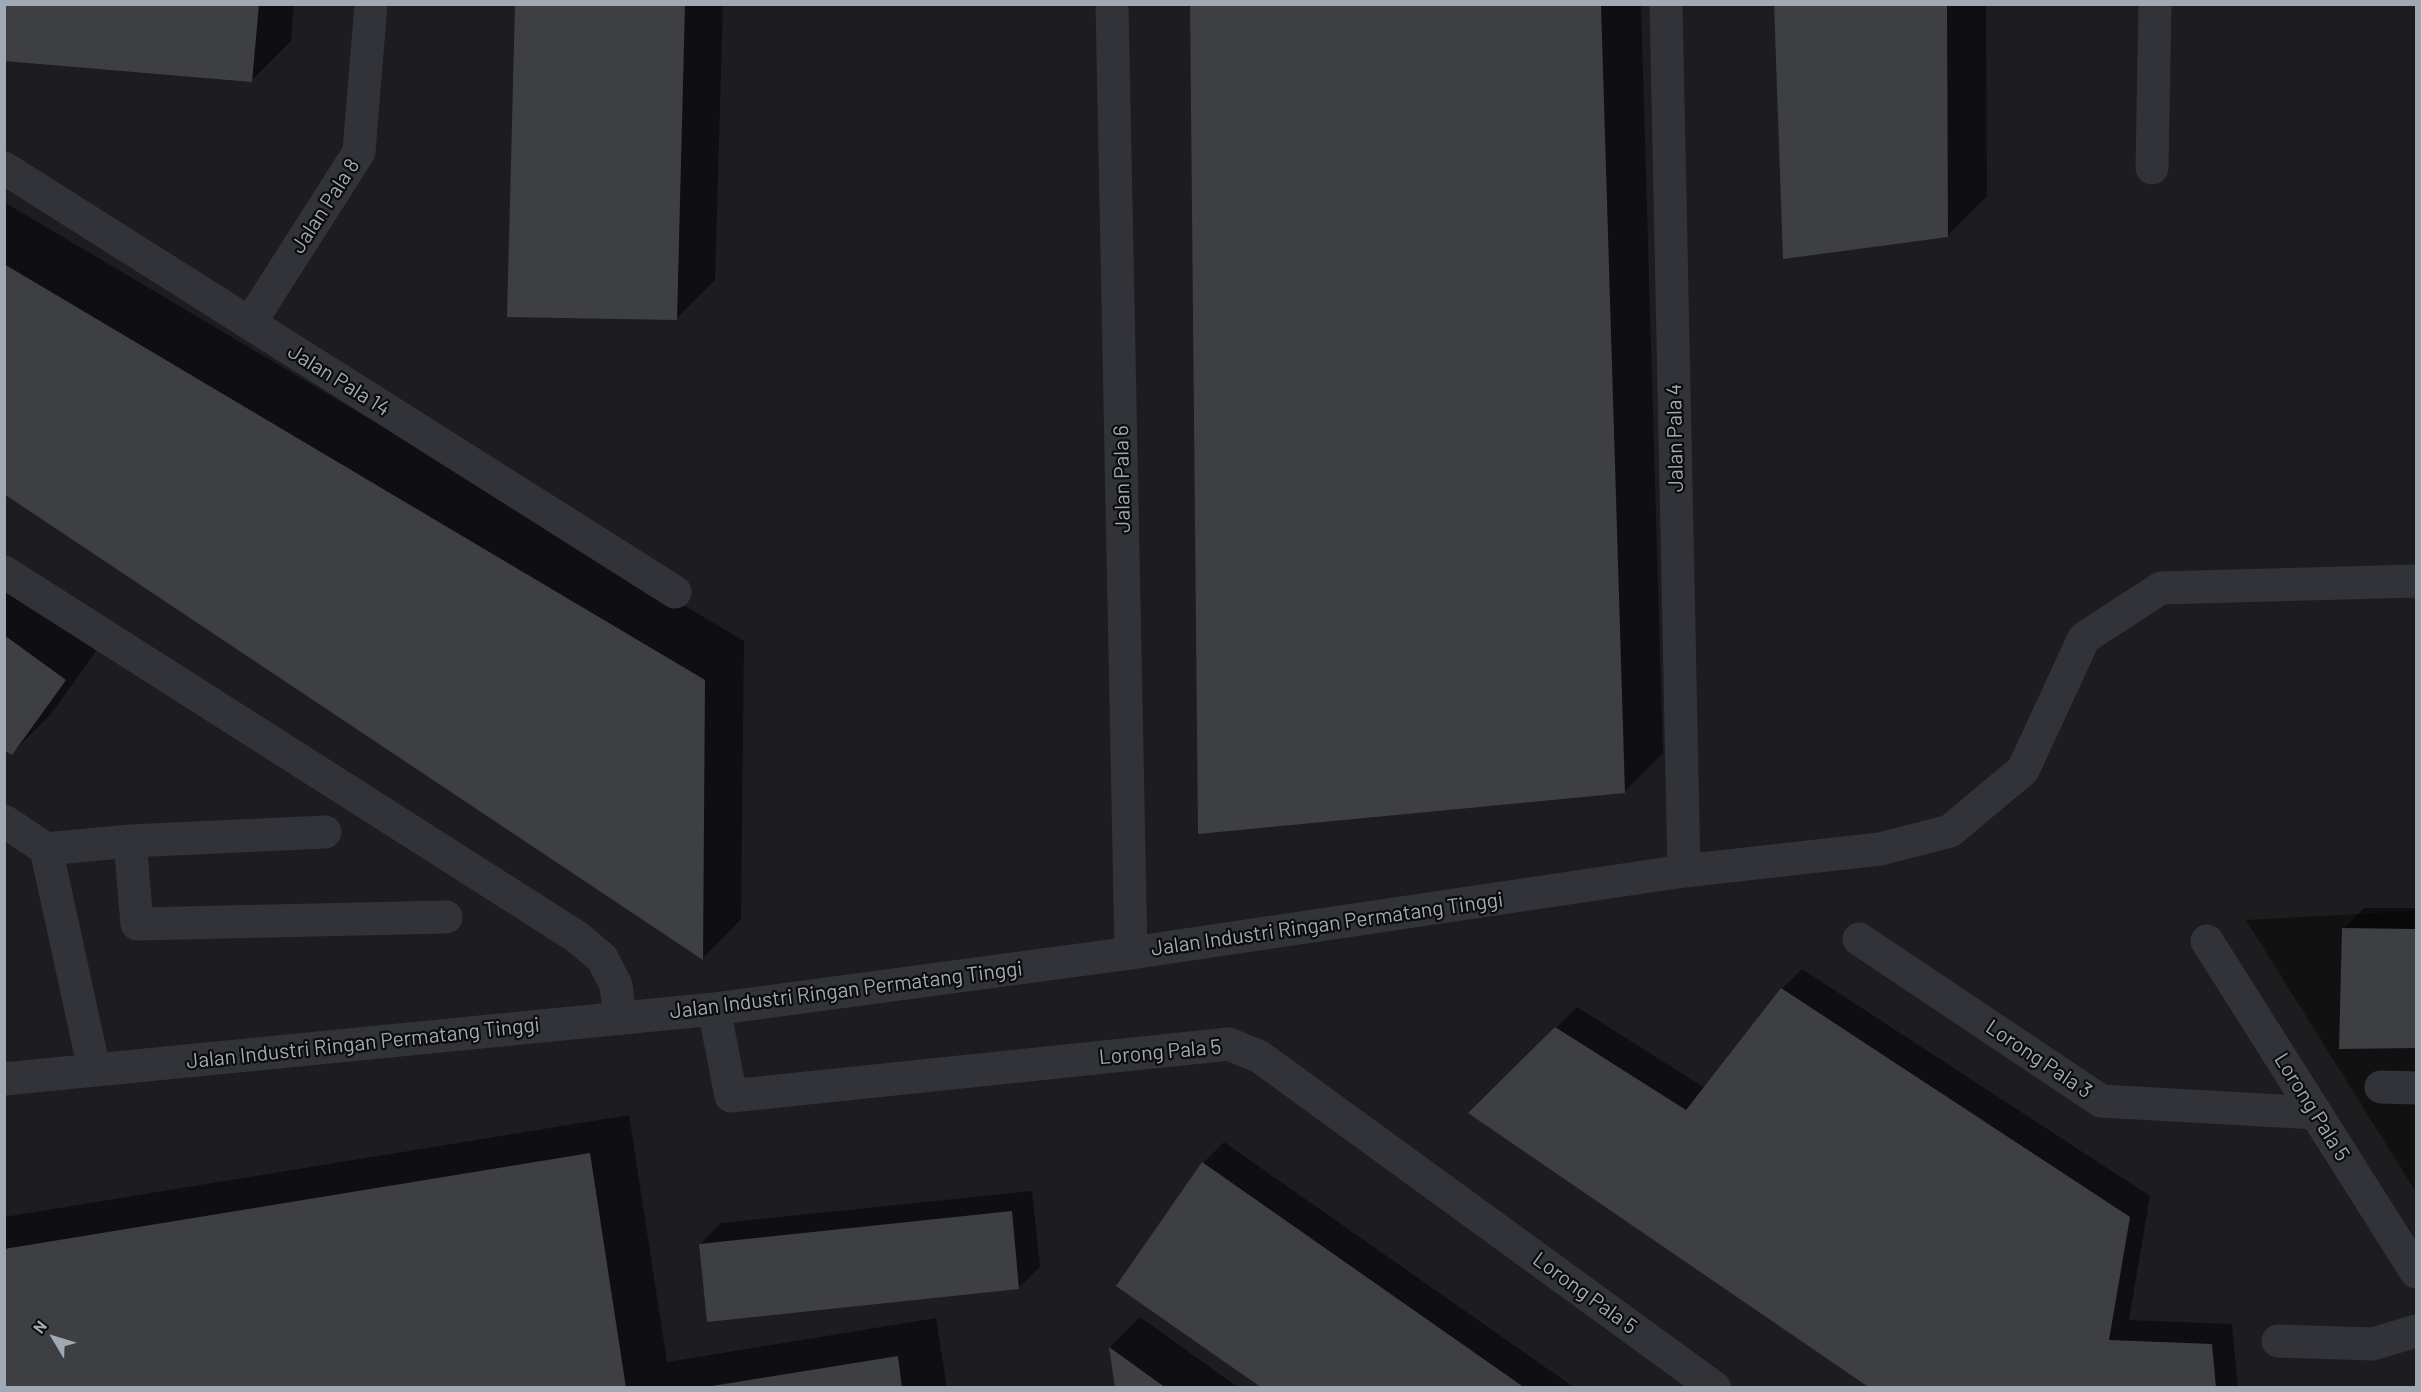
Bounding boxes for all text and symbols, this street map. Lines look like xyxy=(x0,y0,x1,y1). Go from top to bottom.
street label: Jalan Pala 8 xyxy=(285,154,365,258)
street label: Jalan Pala 14 xyxy=(283,339,395,421)
street label: Jalan Pala 4 xyxy=(1661,384,1689,492)
street label: Jalan Pala 6 xyxy=(1108,425,1136,533)
street label: Jalan Industri Ringan Permatang Tinggi xyxy=(1149,887,1505,961)
street label: Jalan Industri Ringan Permatang Tinggi xyxy=(668,956,1024,1024)
street label: Jalan Industri Ringan Permatang Tinggi xyxy=(185,1012,541,1074)
street label: Lorong Pala 3 xyxy=(1981,1014,2097,1104)
street label: Lorong Pala 5 xyxy=(1098,1034,1222,1070)
street label: Lorong Pala 5 xyxy=(2269,1048,2355,1166)
street label: Lorong Pala 5 xyxy=(1528,1247,1642,1339)
north arrow xyxy=(24,1308,84,1368)
text: N xyxy=(29,1317,50,1337)

